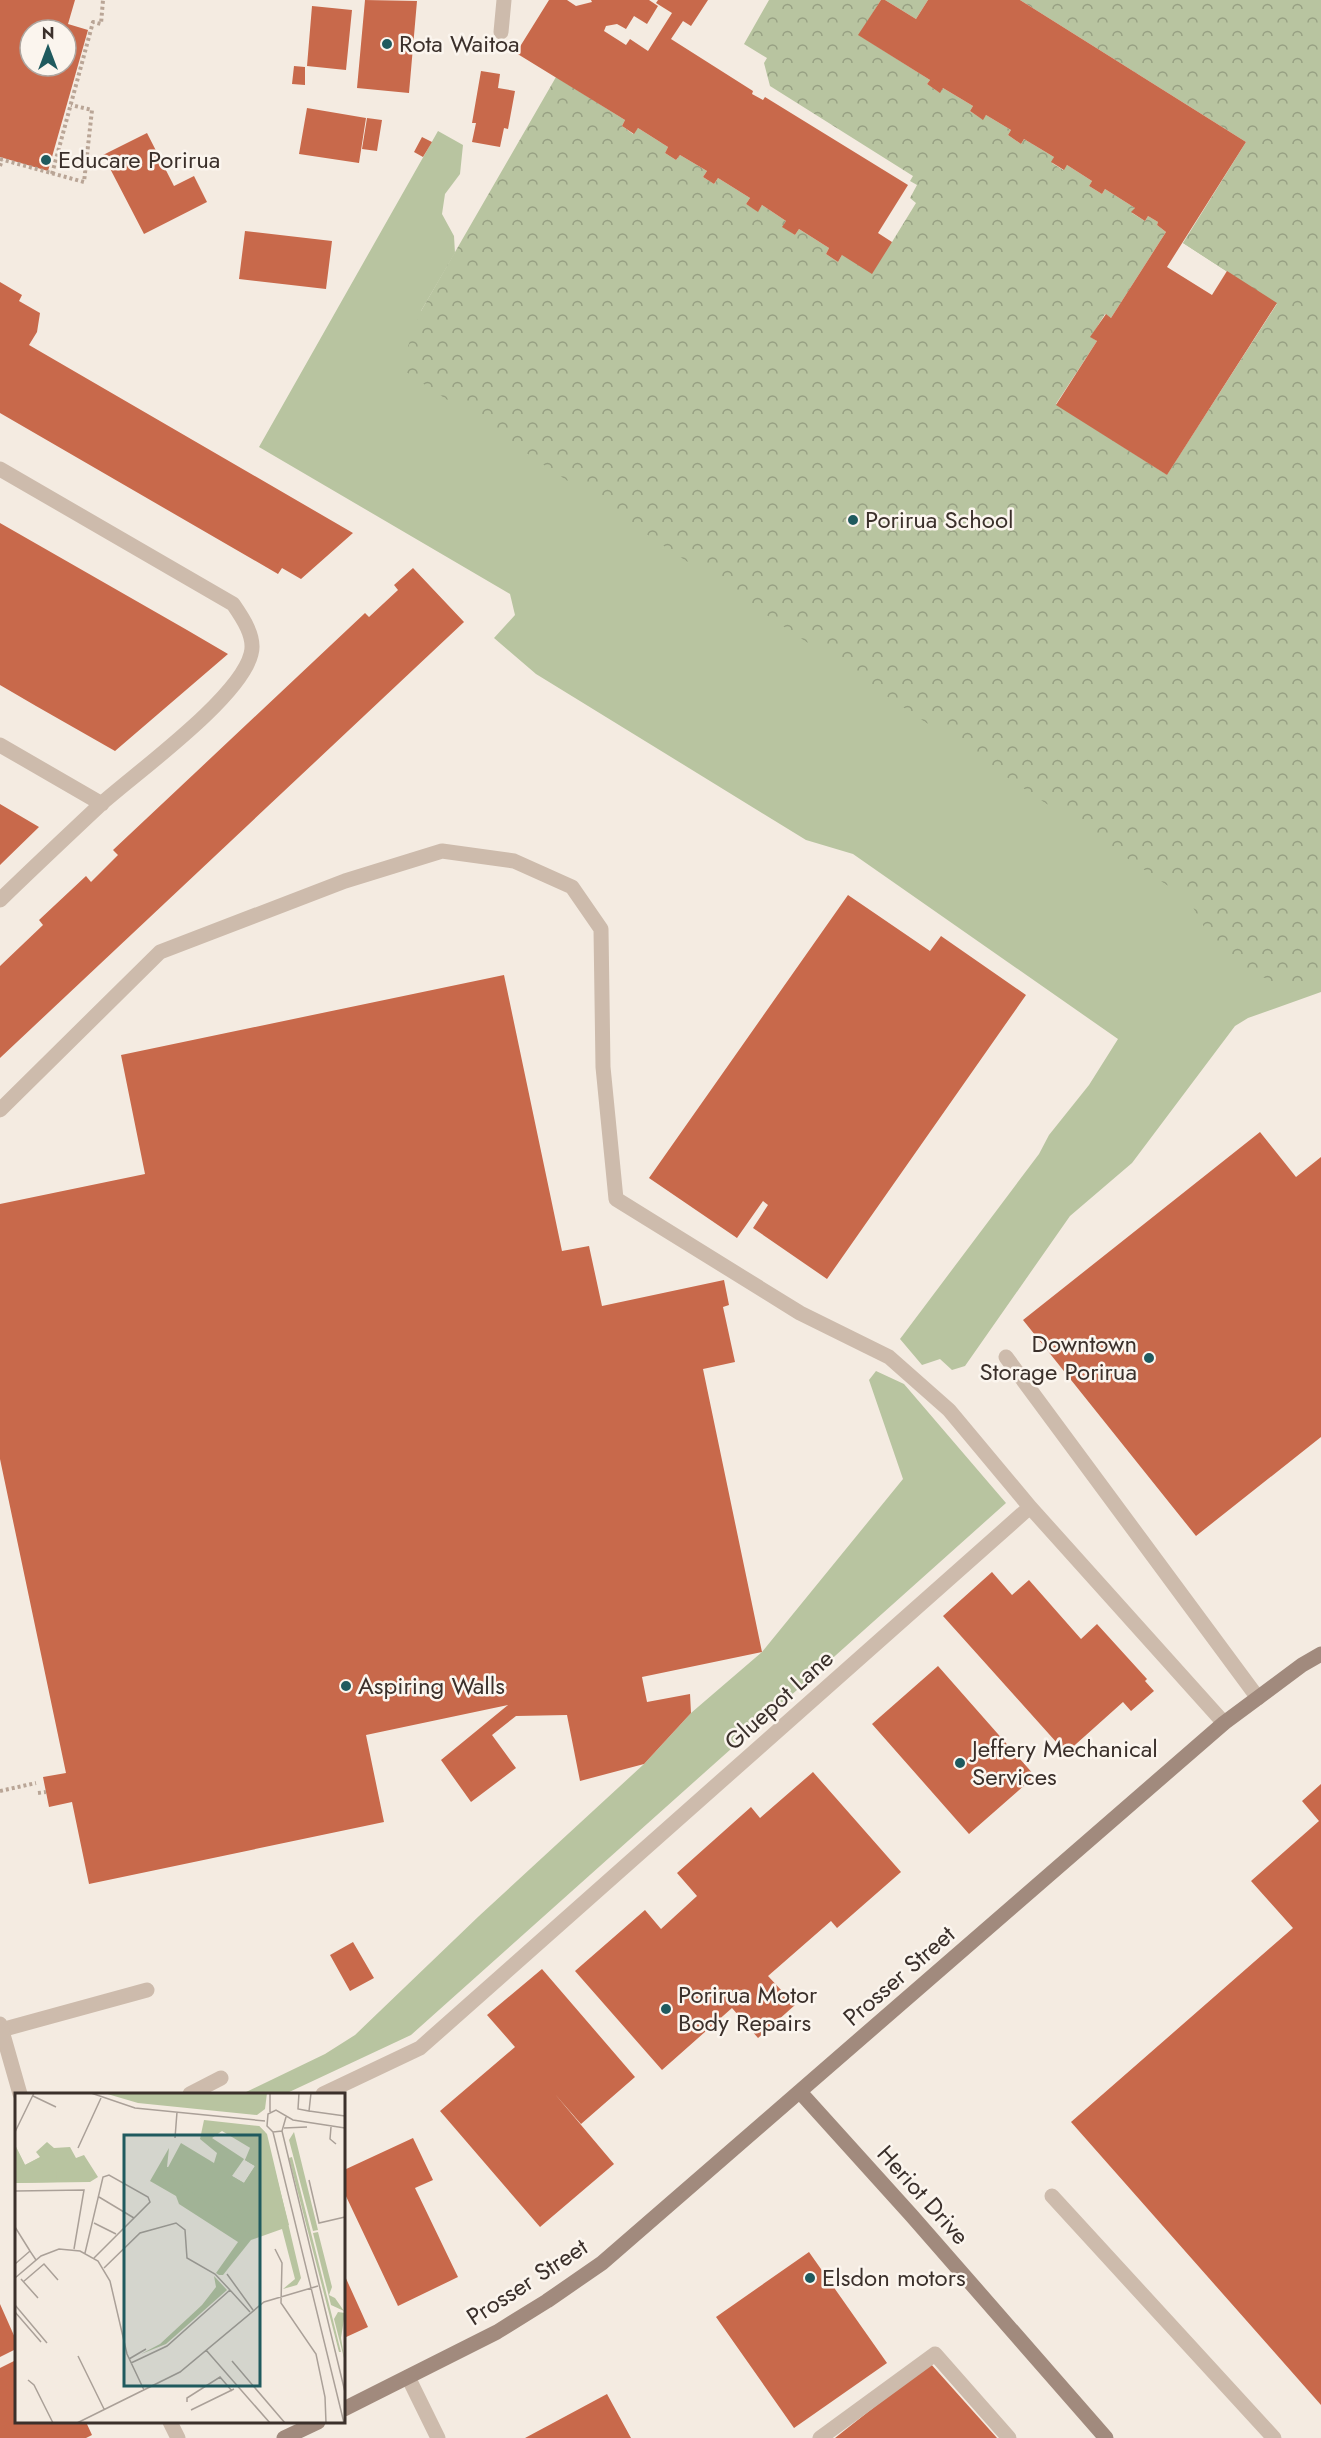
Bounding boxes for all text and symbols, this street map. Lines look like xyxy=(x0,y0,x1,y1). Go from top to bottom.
north arrow xyxy=(18,18,78,78)
text: N xyxy=(42,22,54,45)
place label: Rota Waitoa xyxy=(399,26,520,61)
marker: Rota Waitoa xyxy=(380,37,394,51)
place label: Educare Porirua xyxy=(58,142,220,177)
marker: Educare Porirua xyxy=(39,153,53,167)
place label: Porirua School xyxy=(865,502,1014,537)
marker: Porirua School xyxy=(846,513,860,527)
place label: Downtown Storage Porirua xyxy=(980,1326,1137,1389)
marker: Downtown Storage Porirua xyxy=(1142,1351,1156,1365)
street label: Gluepot Lane xyxy=(716,1641,841,1758)
place label: Aspiring Walls xyxy=(358,1668,505,1703)
marker: Aspiring Walls xyxy=(339,1679,353,1693)
place label: Jeffery Mechanical Services xyxy=(969,1731,1158,1794)
marker: Jeffery Mechanical Services xyxy=(953,1756,967,1770)
street label: Prosser Street xyxy=(835,1917,962,2034)
place label: Porirua Motor Body Repairs xyxy=(678,1977,818,2040)
marker: Porirua Motor Body Repairs xyxy=(659,2002,673,2016)
inset map xyxy=(15,2093,345,2423)
street label: Heriot Drive xyxy=(869,2137,978,2252)
street label: Prosser Street xyxy=(459,2229,594,2334)
place label: Elsdon motors xyxy=(822,2260,966,2295)
marker: Elsdon motors xyxy=(803,2271,817,2285)

